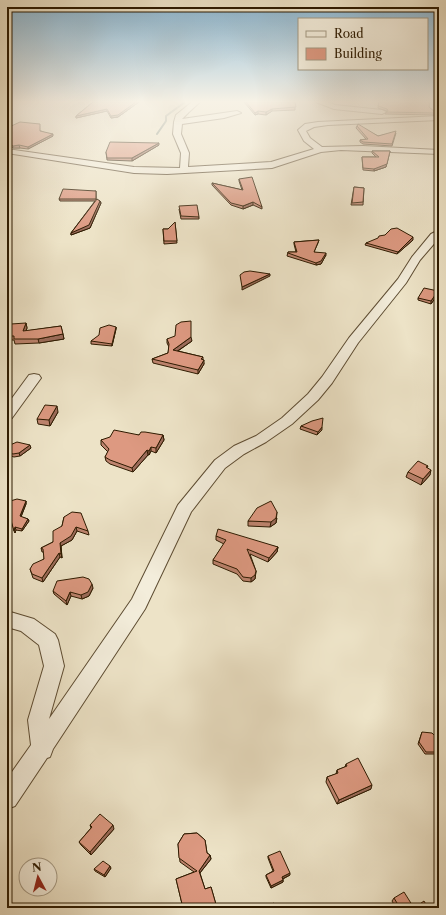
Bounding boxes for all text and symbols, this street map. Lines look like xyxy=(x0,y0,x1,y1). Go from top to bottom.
legend xyxy=(298,18,428,70)
text: Road xyxy=(334,26,364,41)
text: Building xyxy=(334,46,382,61)
north arrow xyxy=(18,857,58,897)
text: N xyxy=(31,859,43,875)

